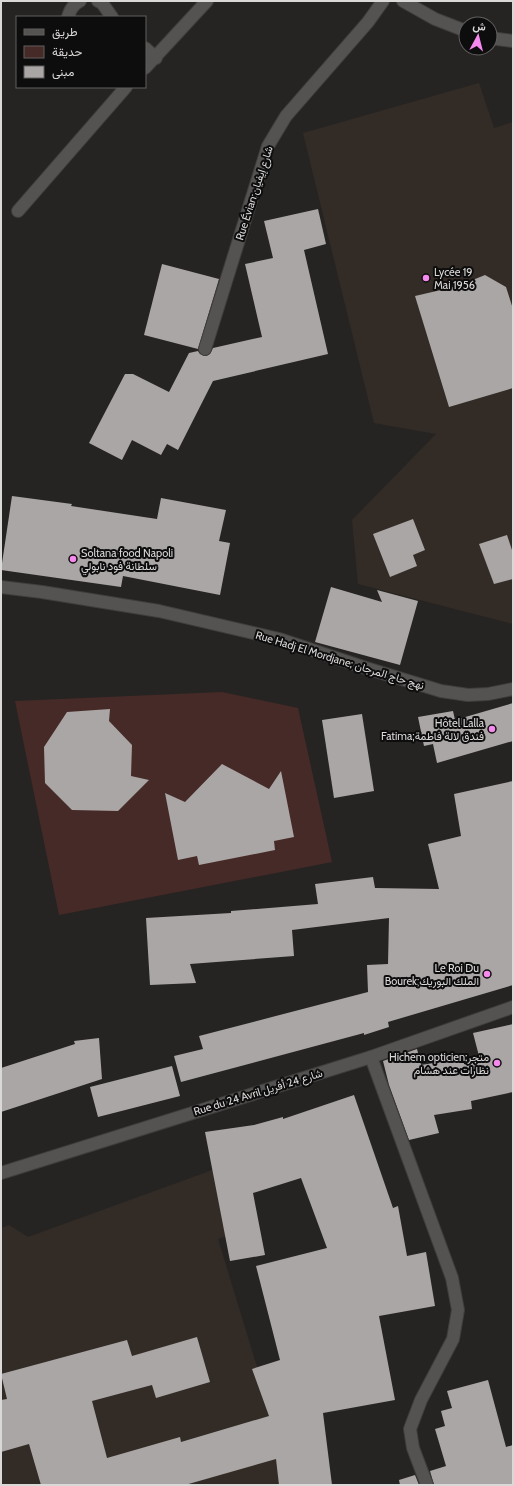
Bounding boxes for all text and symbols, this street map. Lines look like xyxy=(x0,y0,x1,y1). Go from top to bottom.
legend xyxy=(16,16,146,88)
north arrow xyxy=(458,16,498,56)
text: ش xyxy=(472,18,487,34)
text: طريق xyxy=(52,24,78,40)
text: حديقة xyxy=(52,44,82,59)
text: مبنى xyxy=(52,64,74,80)
street label: Rue Évian;شارع إيفيان xyxy=(232,144,277,242)
place label: Lycée 19 Mai 1956 xyxy=(434,265,475,292)
marker: Lycée 19 Mai 1956 xyxy=(421,273,431,283)
place label: Soltana food Napoli سلطانة فود نابولي xyxy=(81,546,173,576)
marker: Soltana food Napoli سلطانة فود نابولي xyxy=(68,554,78,564)
street label: Rue Hadj El Mordjane; نهج حاج المرجان xyxy=(254,628,426,693)
place label: Hôtel Lalla Fatima;فندق لالة فاطمة xyxy=(381,716,485,743)
marker: Hôtel Lalla Fatima;فندق لالة فاطمة xyxy=(487,724,497,734)
place label: Le Roi Du Bourek;الملك البوريك xyxy=(385,961,479,988)
marker: Le Roi Du Bourek;الملك البوريك xyxy=(482,969,492,979)
place label: Hichem opticien;متجر نظارات عند هشام xyxy=(389,1050,489,1078)
marker: Hichem opticien;متجر نظارات عند هشام xyxy=(492,1058,502,1068)
street label: Rue du 24 Avril شارع 24 أفريل xyxy=(192,1066,325,1119)

